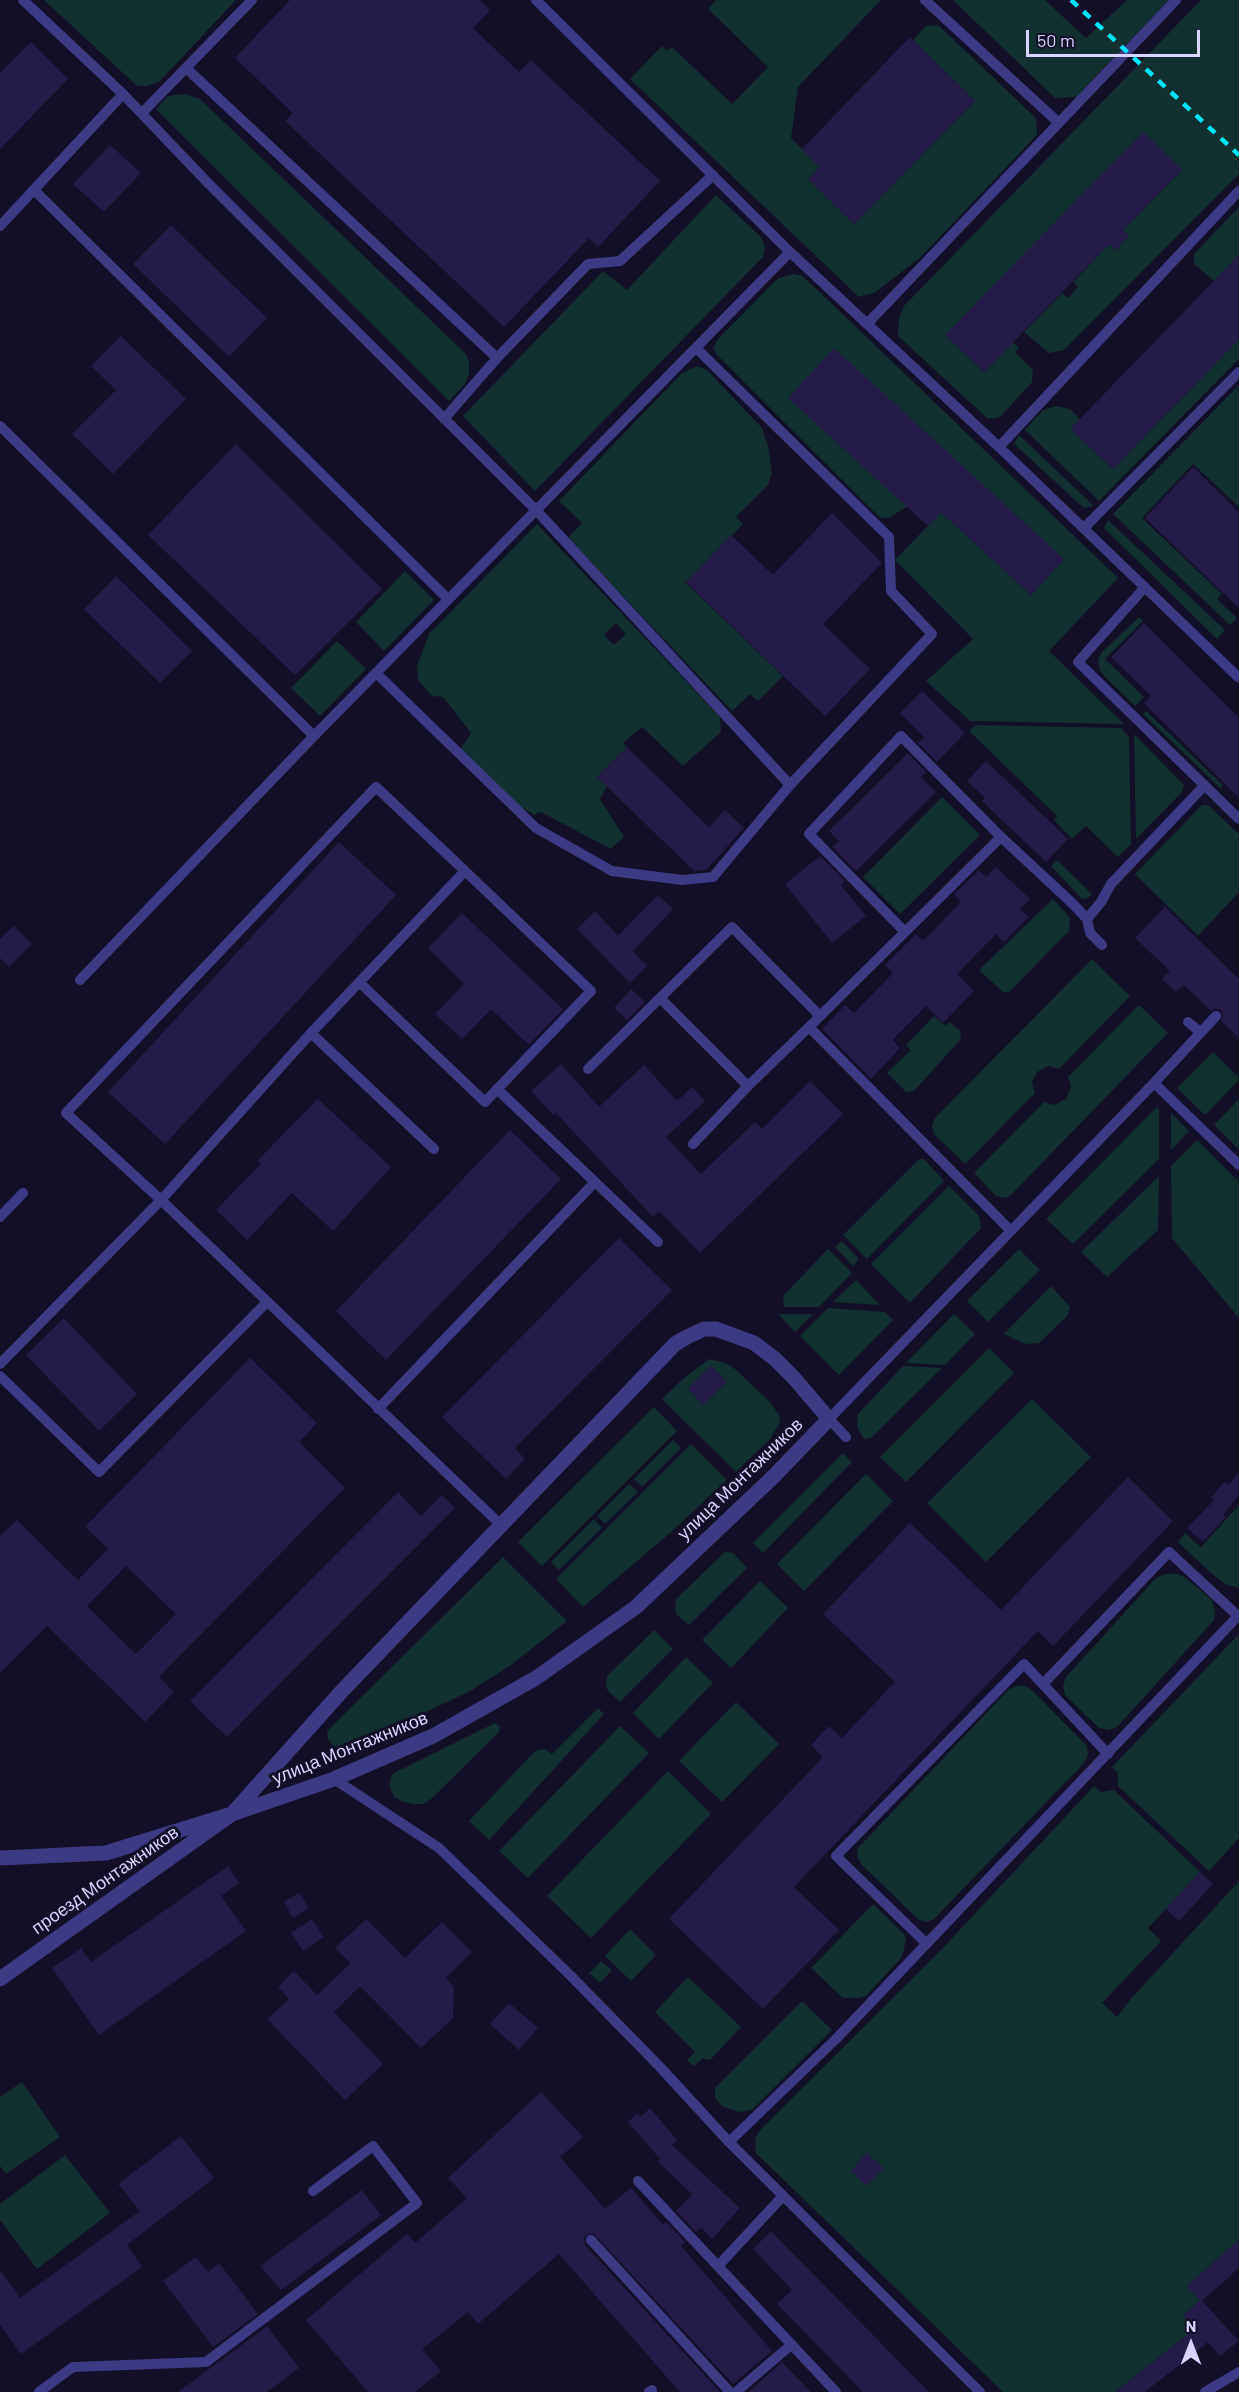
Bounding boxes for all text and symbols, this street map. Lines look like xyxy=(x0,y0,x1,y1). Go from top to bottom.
scale bar xyxy=(1029,18,1203,56)
text: 50 m xyxy=(1037,29,1075,51)
street label: улица Монтажников xyxy=(673,1414,807,1544)
street label: улица Монтажников xyxy=(269,1707,431,1789)
street label: проезд Монтажников xyxy=(27,1821,183,1939)
north arrow xyxy=(1161,2314,1221,2374)
text: N xyxy=(1186,2316,1196,2335)

